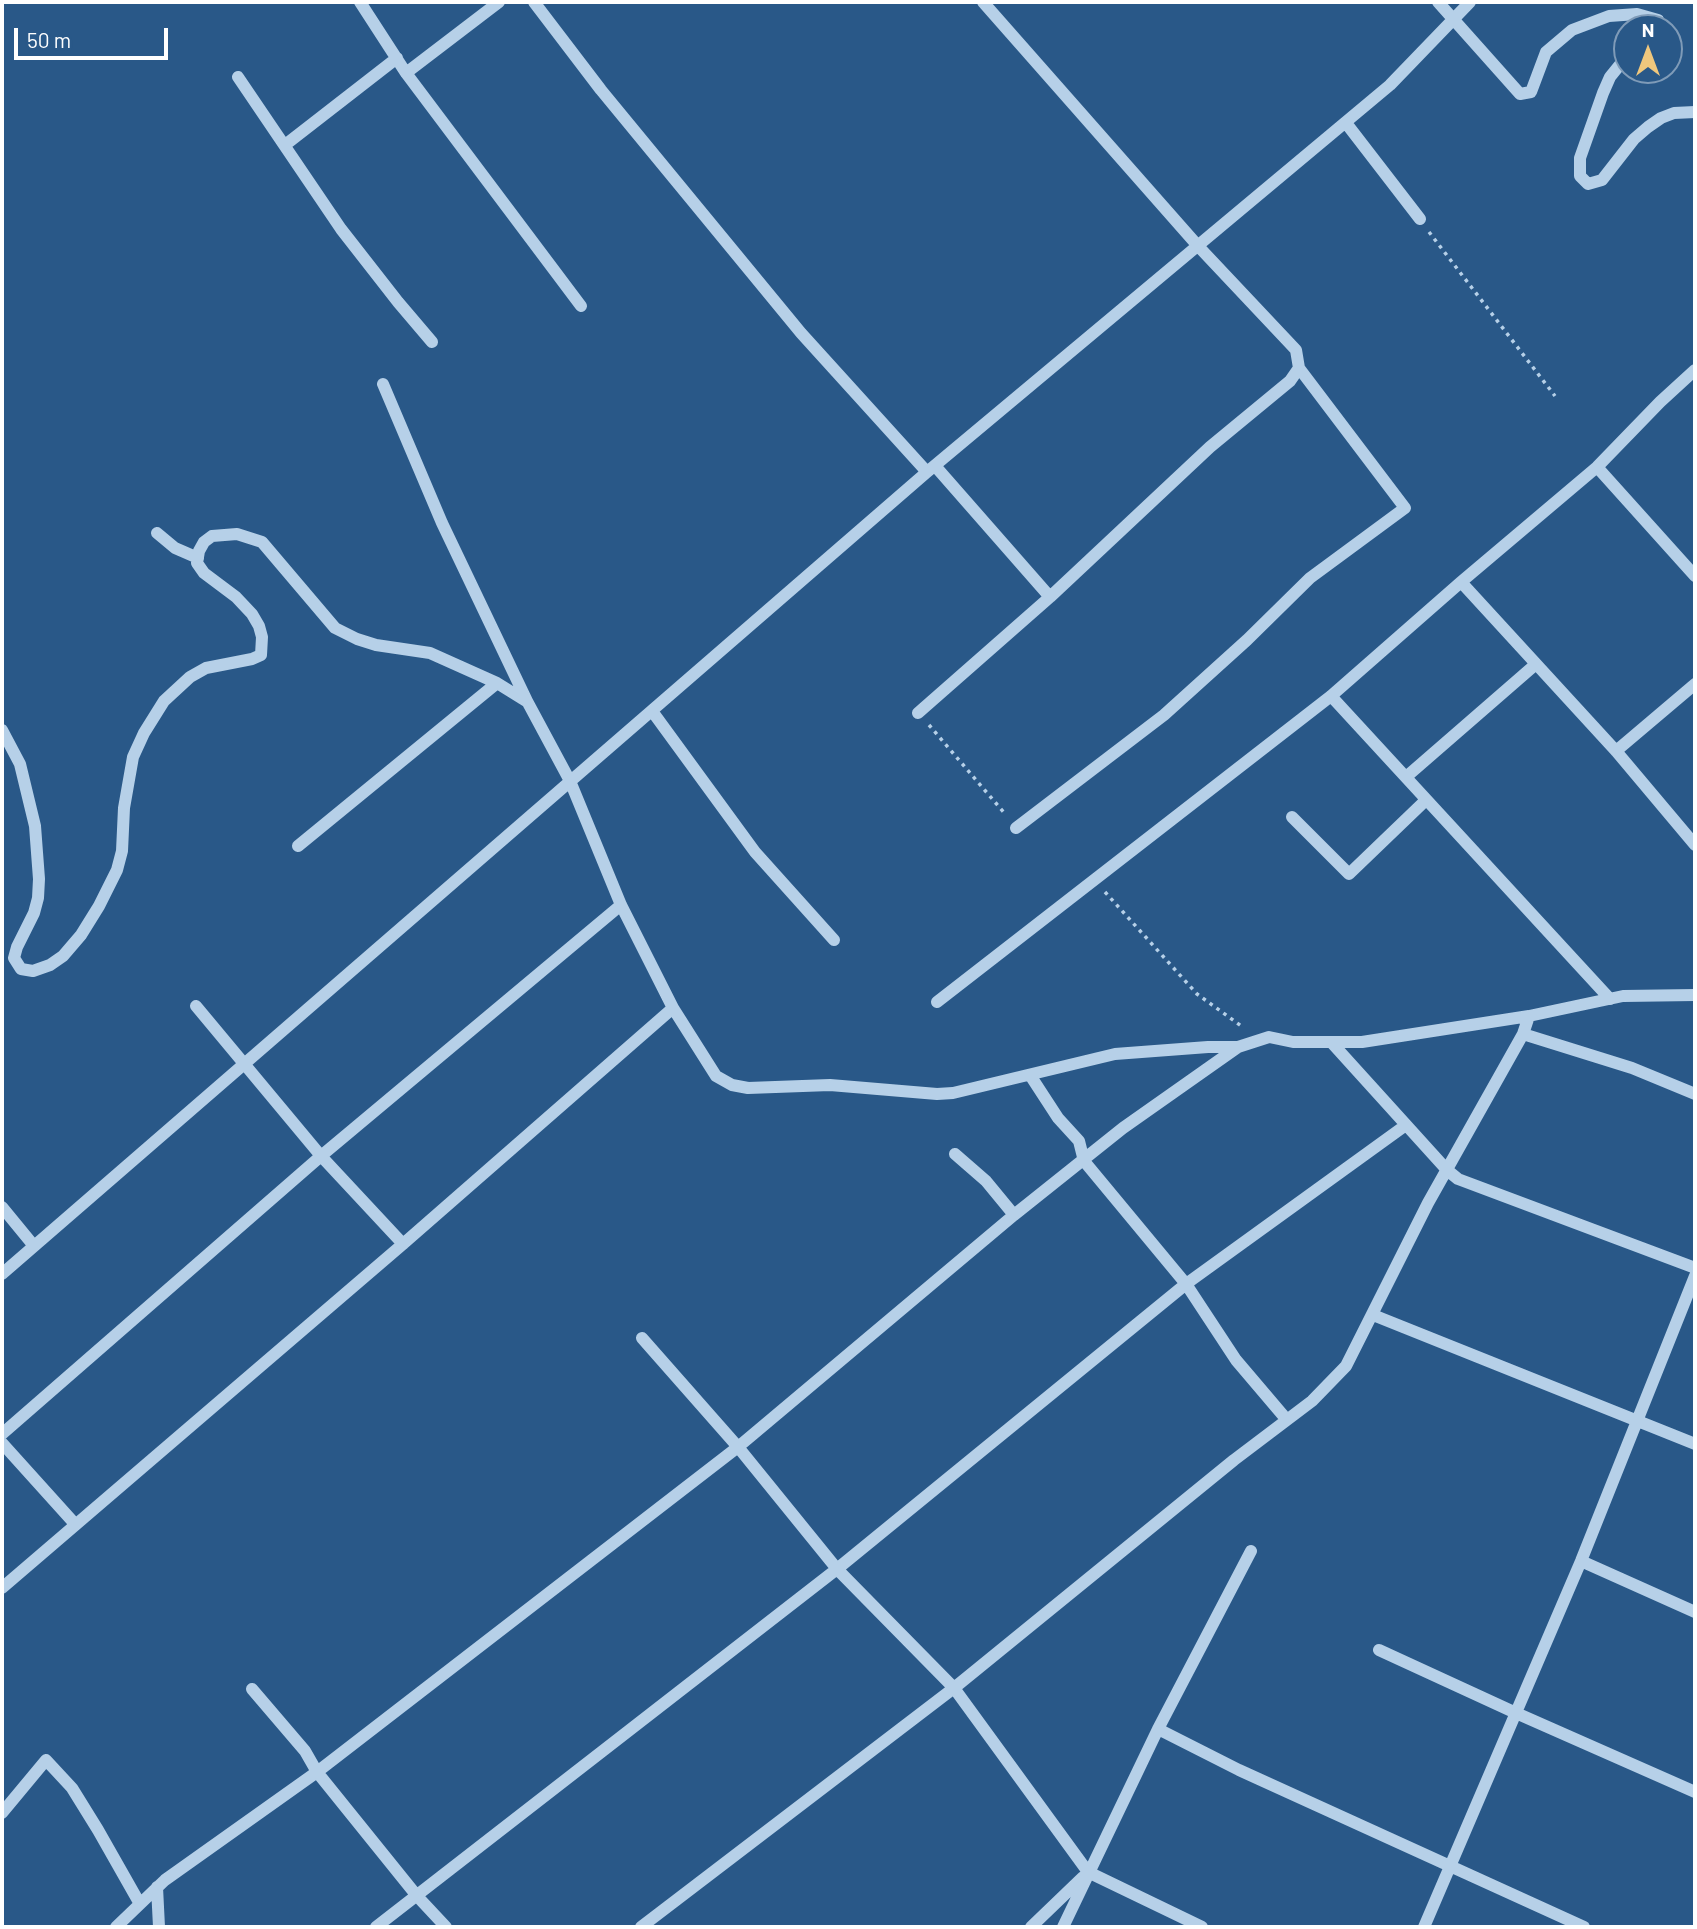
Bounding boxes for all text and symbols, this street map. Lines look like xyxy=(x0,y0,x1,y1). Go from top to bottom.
scale bar xyxy=(18,14,172,58)
north arrow xyxy=(1613,14,1683,84)
text: N xyxy=(1642,18,1654,41)
text: 50 m xyxy=(27,27,71,52)

